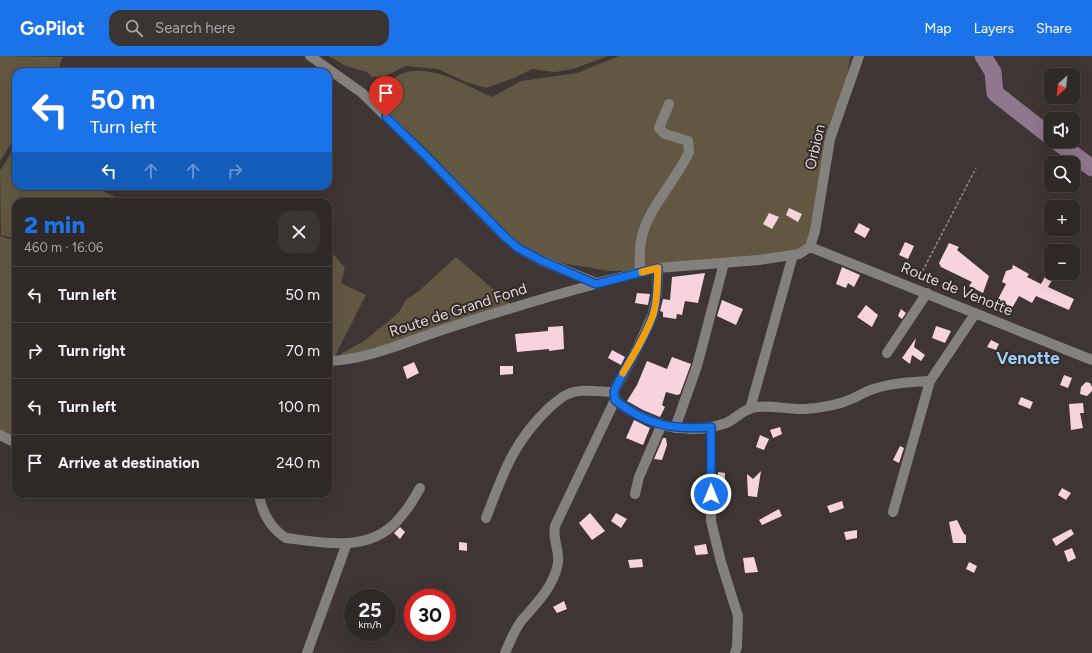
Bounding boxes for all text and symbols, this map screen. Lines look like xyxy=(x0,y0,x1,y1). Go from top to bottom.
search box xyxy=(109,10,389,46)
text: GoPilot xyxy=(20,17,85,40)
icon: search xyxy=(123,17,145,39)
text: Search here xyxy=(155,19,235,37)
text: Map xyxy=(924,20,952,37)
text: Layers xyxy=(974,20,1014,37)
text: Share xyxy=(1036,20,1072,37)
north arrow xyxy=(1044,68,1080,104)
map controls xyxy=(1044,68,1080,280)
pin xyxy=(369,76,403,117)
text: 50 m xyxy=(90,82,156,116)
icon: arrive xyxy=(375,82,397,104)
icon: left xyxy=(24,84,76,136)
button: sound xyxy=(1044,112,1080,148)
text: Turn left xyxy=(90,116,157,138)
street label: Orbion xyxy=(801,123,829,171)
button: search xyxy=(1044,156,1080,192)
icon: left xyxy=(98,160,120,182)
icon: ahead xyxy=(140,160,162,182)
icon: ahead xyxy=(182,160,204,182)
icon: right xyxy=(224,160,246,182)
button: + xyxy=(1044,200,1080,236)
text: 2 min xyxy=(24,210,85,239)
button: close xyxy=(278,211,320,253)
text: 460 m · 16:06 xyxy=(24,240,103,255)
button: − xyxy=(1044,244,1080,280)
street label: Route de Venotte xyxy=(898,258,1016,320)
street label: Route de Grand Fond xyxy=(387,279,529,341)
icon: left xyxy=(24,284,46,306)
text: Turn left xyxy=(58,286,116,304)
text: 50 m xyxy=(285,286,320,304)
icon: right xyxy=(24,340,46,362)
text: Turn right xyxy=(58,342,126,360)
text: 70 m xyxy=(286,342,320,360)
district label: Venotte xyxy=(996,348,1060,368)
icon: left xyxy=(24,396,46,418)
text: Turn left xyxy=(58,398,116,416)
text: 100 m xyxy=(278,398,320,416)
icon: arrive xyxy=(24,452,46,474)
text: Arrive at destination xyxy=(58,454,199,472)
text: 240 m xyxy=(276,454,320,472)
position arrow xyxy=(690,473,732,515)
speed limit sign: 30 xyxy=(404,589,456,641)
text: 25 xyxy=(358,598,382,622)
text: km/h xyxy=(359,618,381,631)

